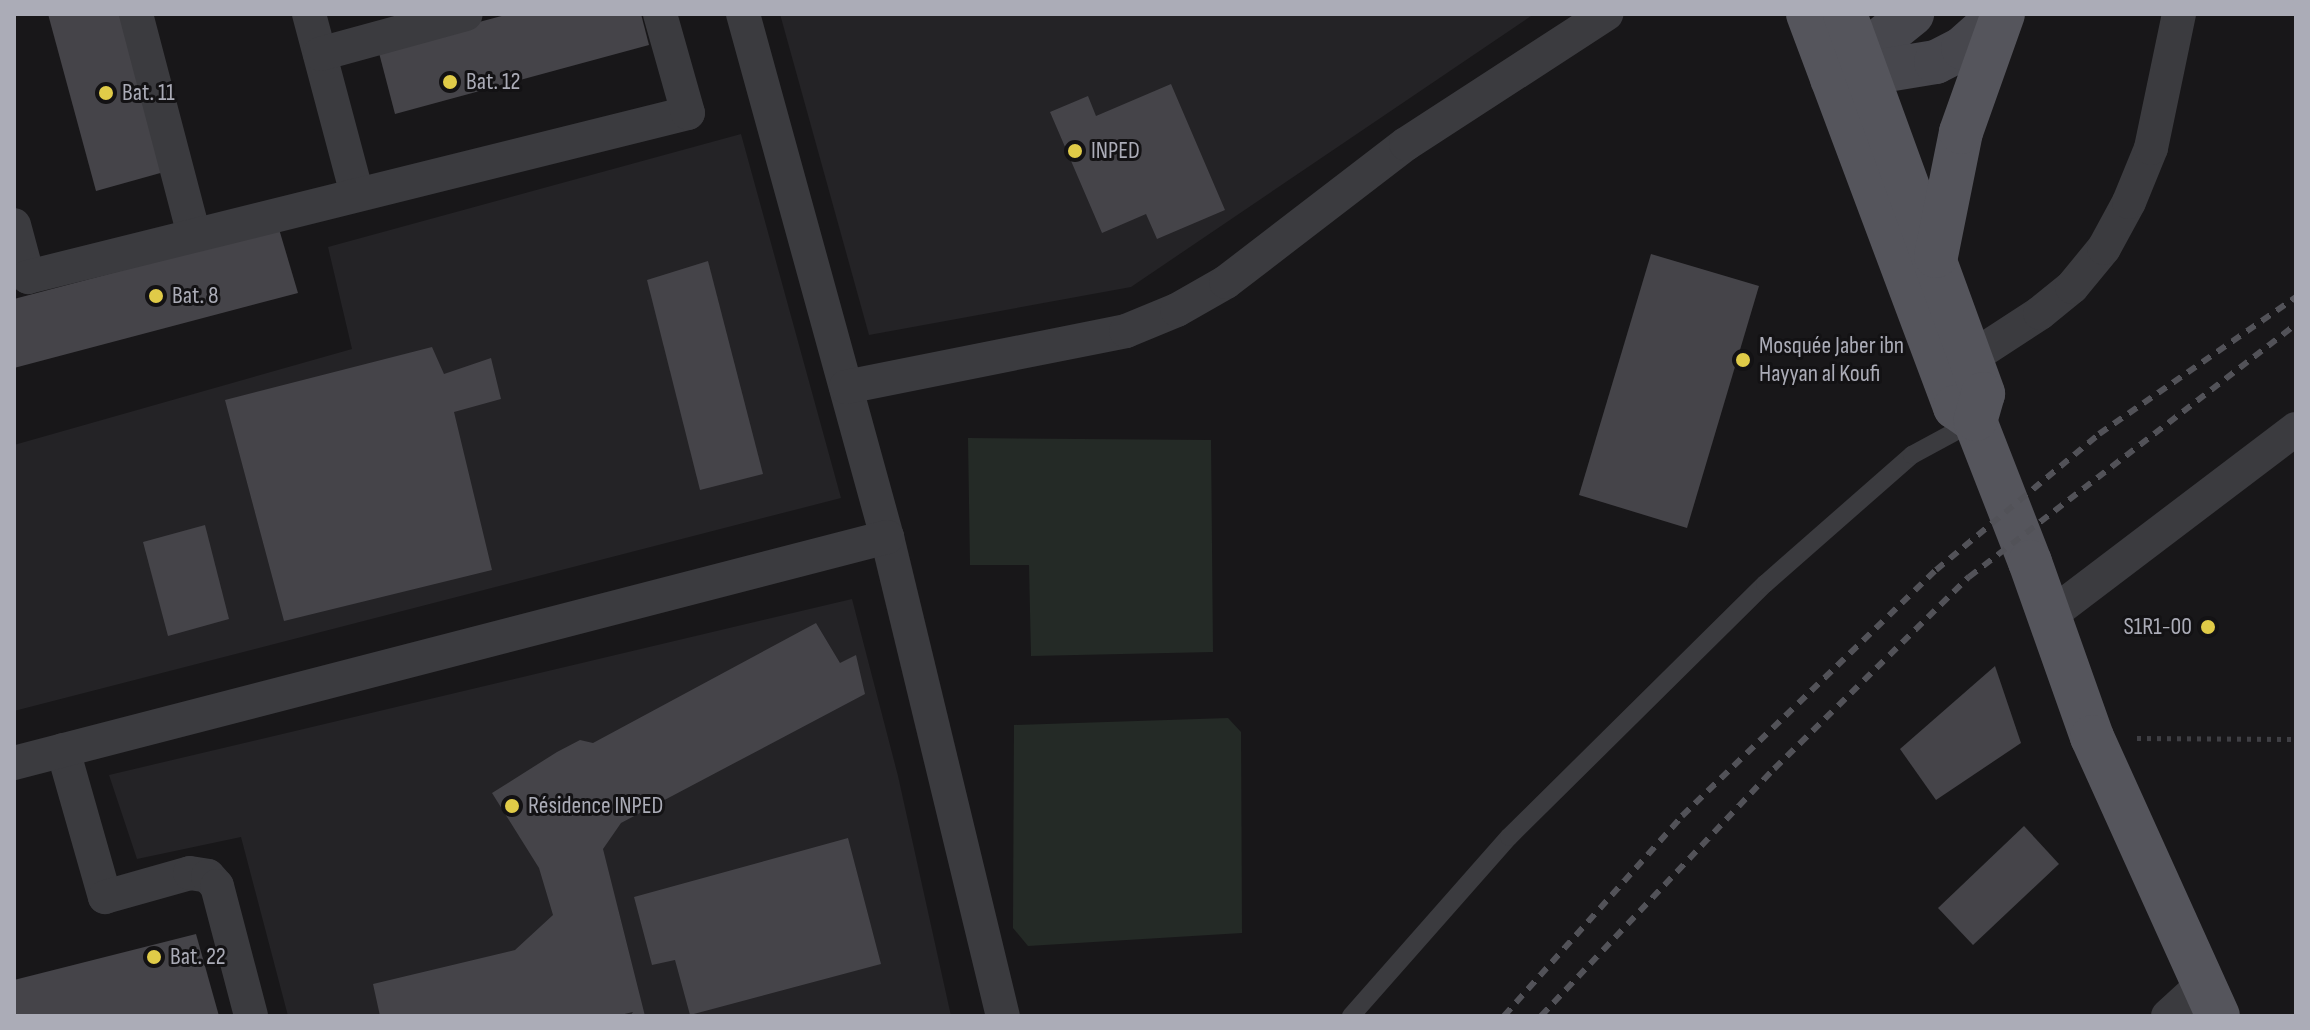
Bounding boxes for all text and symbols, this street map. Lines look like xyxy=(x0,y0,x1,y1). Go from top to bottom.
place label: Bat. 12 xyxy=(466,68,521,96)
marker: Bat. 12 xyxy=(441,73,459,91)
place label: Bat. 11 xyxy=(122,79,175,107)
marker: Bat. 11 xyxy=(97,84,115,102)
place label: INPED xyxy=(1091,137,1140,165)
marker: INPED xyxy=(1066,142,1084,160)
place label: Bat. 8 xyxy=(172,282,218,310)
marker: Bat. 8 xyxy=(147,287,165,305)
place label: Mosquée Jaber ibn Hayyan al Koufi xyxy=(1759,332,1904,388)
marker: Mosquée Jaber ibn Hayyan al Koufi xyxy=(1734,351,1752,369)
place label: S1R1-00 xyxy=(2124,613,2192,641)
marker: S1R1-00 xyxy=(2199,618,2217,636)
place label: Résidence INPED xyxy=(528,792,663,820)
marker: Résidence INPED xyxy=(503,797,521,815)
place label: Bat. 22 xyxy=(170,943,226,971)
marker: Bat. 22 xyxy=(145,948,163,966)

